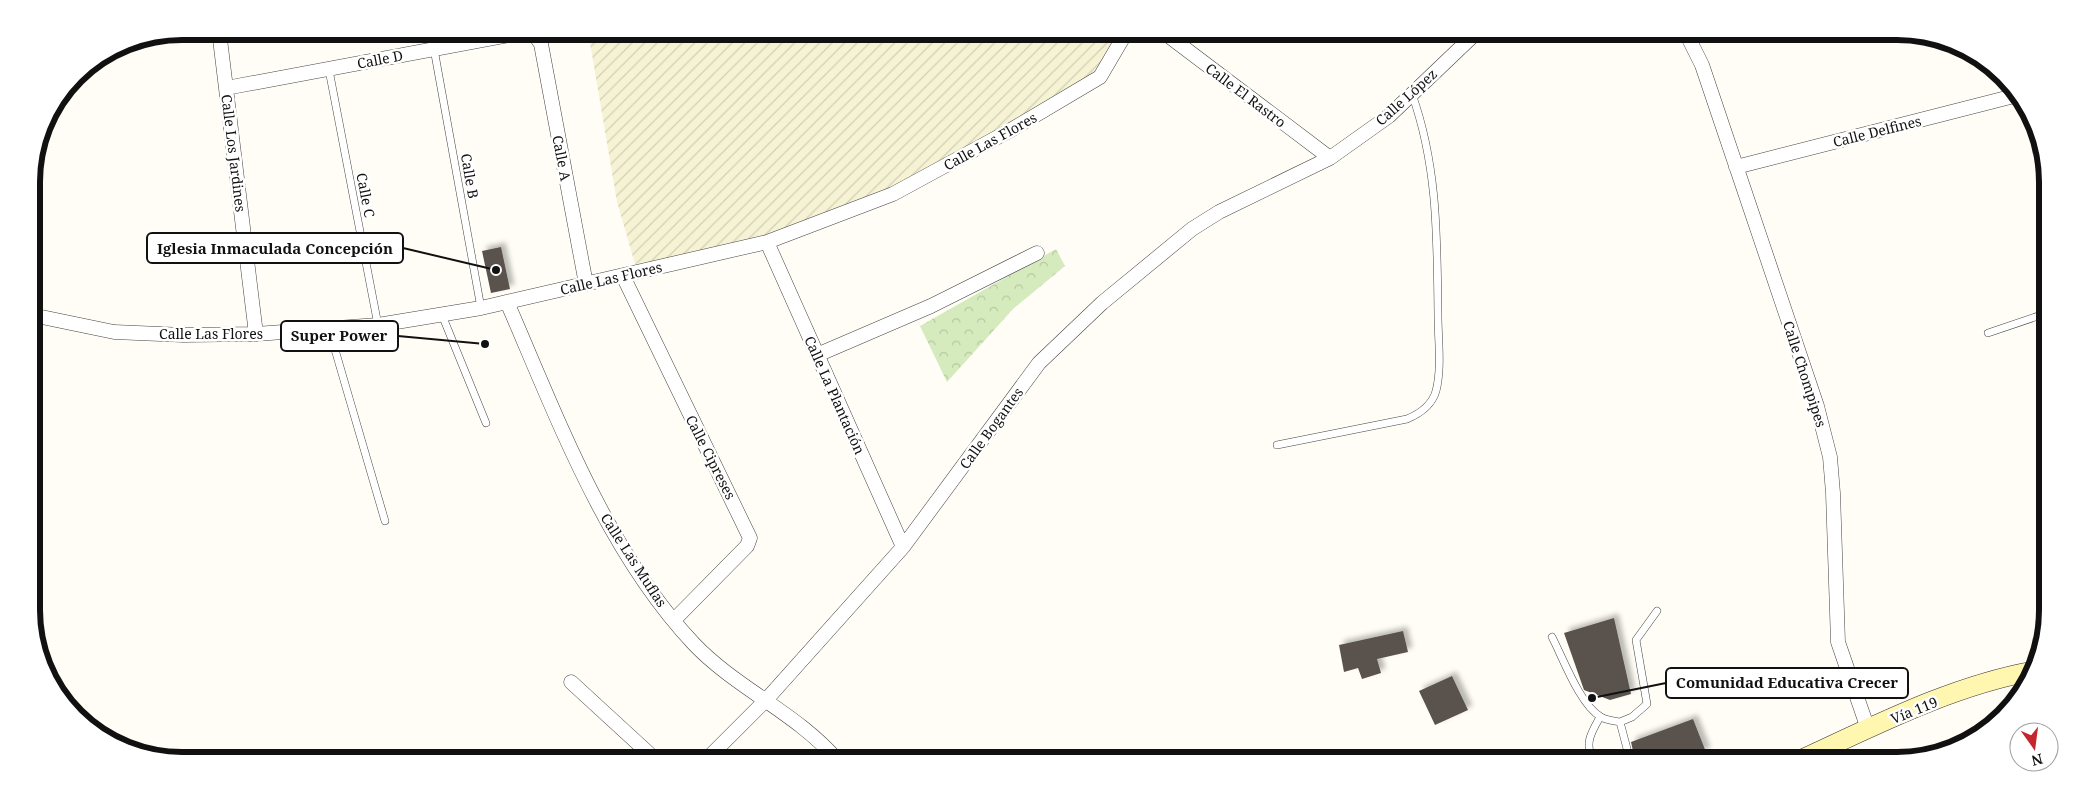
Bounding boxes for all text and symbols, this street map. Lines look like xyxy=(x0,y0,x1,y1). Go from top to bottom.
street label: Calle D xyxy=(355,45,405,73)
street label: Calle El Rastro xyxy=(1202,59,1290,131)
street label: Calle López xyxy=(1371,64,1441,130)
street label: Calle Los Jardines xyxy=(217,93,251,213)
street label: Calle Las Flores xyxy=(940,107,1040,175)
street label: Calle Delfines xyxy=(1831,111,1923,151)
street label: Calle A xyxy=(548,134,576,183)
street label: Calle B xyxy=(457,152,483,200)
street label: Calle C xyxy=(352,171,380,219)
callout: Iglesia Inmaculada Concepción xyxy=(147,233,403,263)
text: Iglesia Inmaculada Concepción xyxy=(157,238,393,258)
street label: Calle Las Flores xyxy=(558,257,664,299)
street label: Calle Chompipes xyxy=(1779,318,1831,430)
callout: Super Power xyxy=(281,321,398,351)
street label: Calle Las Flores xyxy=(159,324,263,343)
text: Super Power xyxy=(291,325,388,345)
street label: Calle La Plantación xyxy=(800,333,870,457)
street label: Calle Bogantes xyxy=(955,383,1027,473)
street label: Calle Cipreses xyxy=(682,412,740,502)
street label: Calle Las Muflas xyxy=(597,509,671,611)
callout: Comunidad Educativa Crecer xyxy=(1666,668,1908,698)
text: Comunidad Educativa Crecer xyxy=(1676,672,1898,692)
street label: Vía 119 xyxy=(1888,692,1940,728)
north arrow xyxy=(2009,722,2059,772)
text: N xyxy=(2030,750,2045,771)

